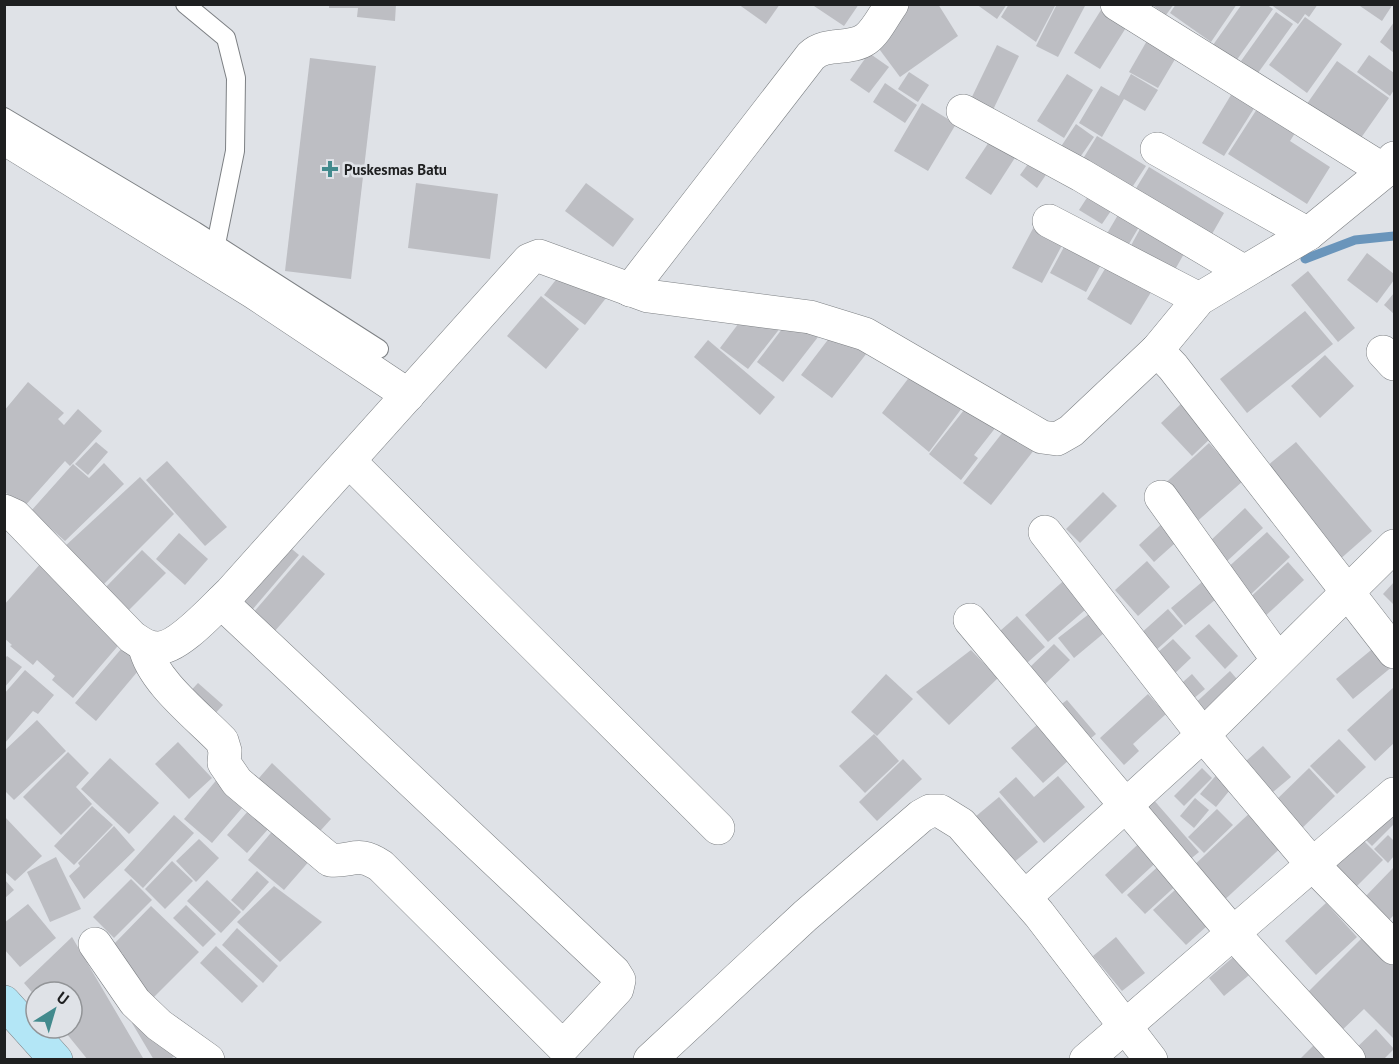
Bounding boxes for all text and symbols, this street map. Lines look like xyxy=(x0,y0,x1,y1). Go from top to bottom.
marker: Puskesmas Batu xyxy=(321,160,339,178)
place label: Puskesmas Batu xyxy=(344,160,447,179)
north arrow xyxy=(24,980,84,1040)
text: U xyxy=(53,987,73,1009)

